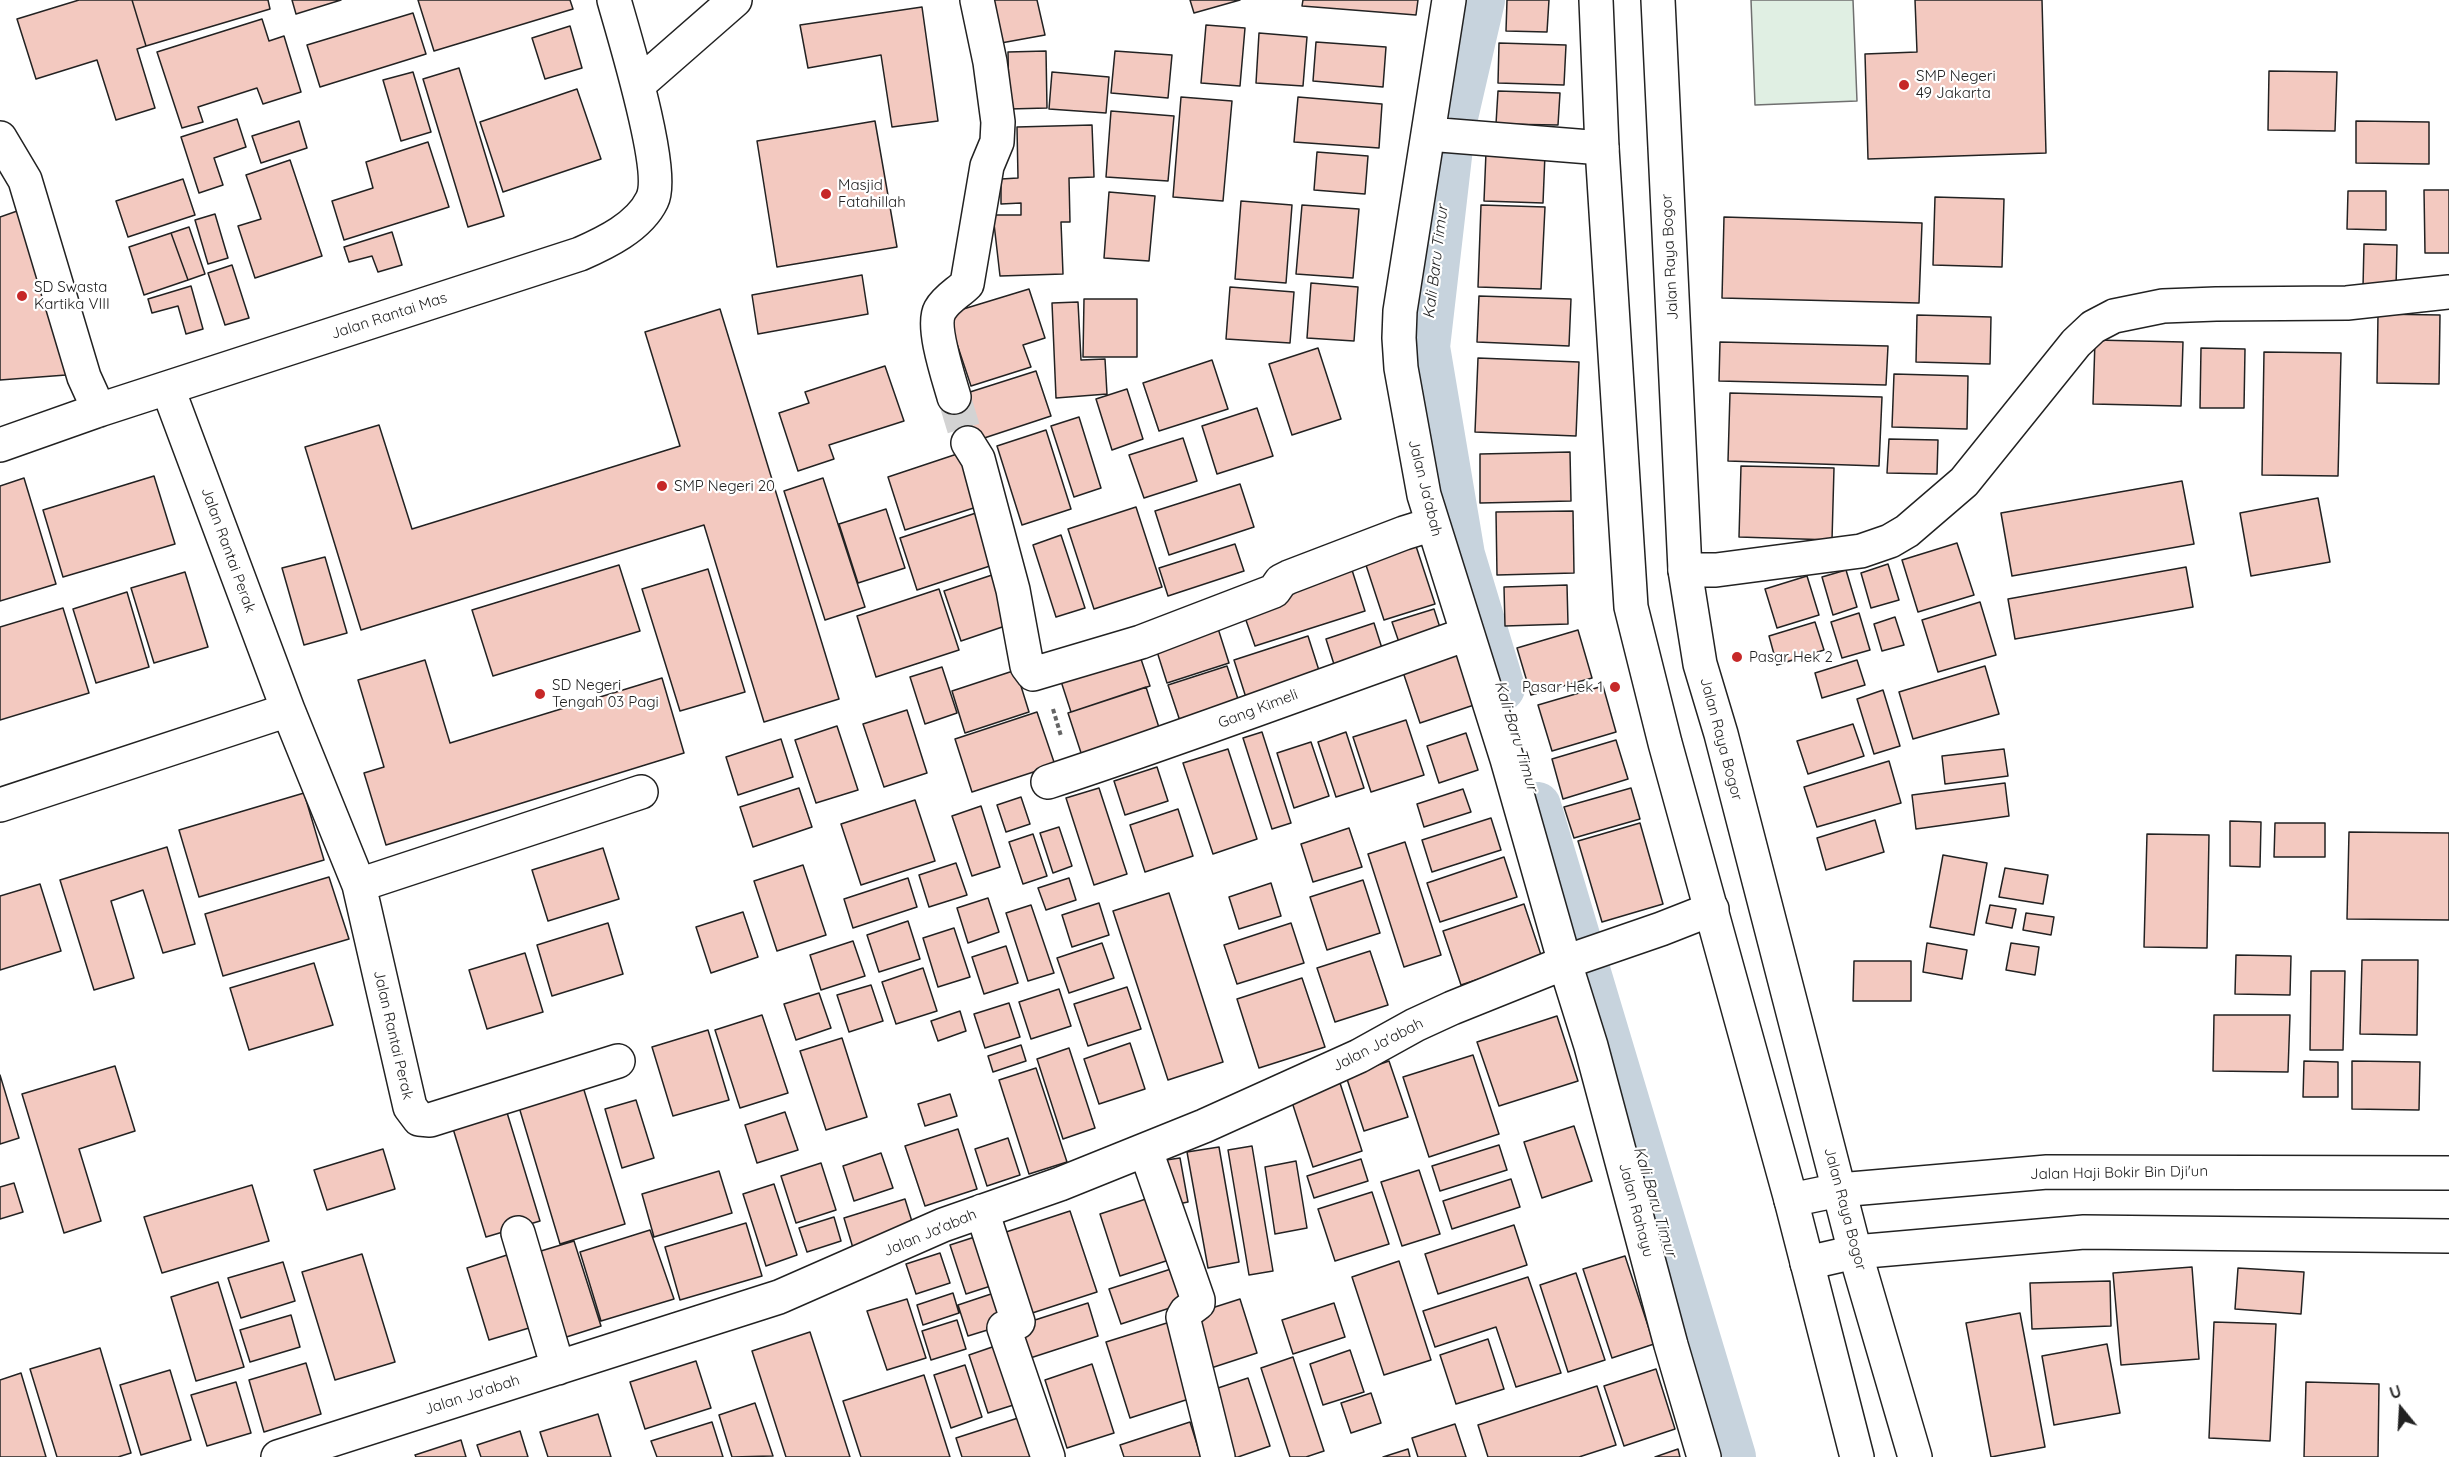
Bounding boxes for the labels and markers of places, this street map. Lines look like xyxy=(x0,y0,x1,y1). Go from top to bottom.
place label: SMP Negeri 49 Jakarta xyxy=(1916,67,1996,102)
marker: SMP Negeri 49 Jakarta xyxy=(1897,78,1911,92)
place label: Masjid Fatahillah xyxy=(838,176,906,211)
marker: Masjid Fatahillah xyxy=(819,187,833,201)
place label: SD Swasta Kartika VIII xyxy=(34,278,110,313)
marker: SD Swasta Kartika VIII xyxy=(15,289,29,303)
place label: SMP Negeri 20 xyxy=(674,477,775,495)
marker: SMP Negeri 20 xyxy=(655,479,669,493)
place label: Pasar Hek 2 xyxy=(1749,648,1833,666)
marker: Pasar Hek 2 xyxy=(1730,650,1744,664)
place label: SD Negeri Tengah 03 Pagi xyxy=(552,676,659,711)
place label: Pasar Hek 1 xyxy=(1522,678,1603,696)
marker: Pasar Hek 1 xyxy=(1608,680,1622,694)
marker: SD Negeri Tengah 03 Pagi xyxy=(533,687,547,701)

